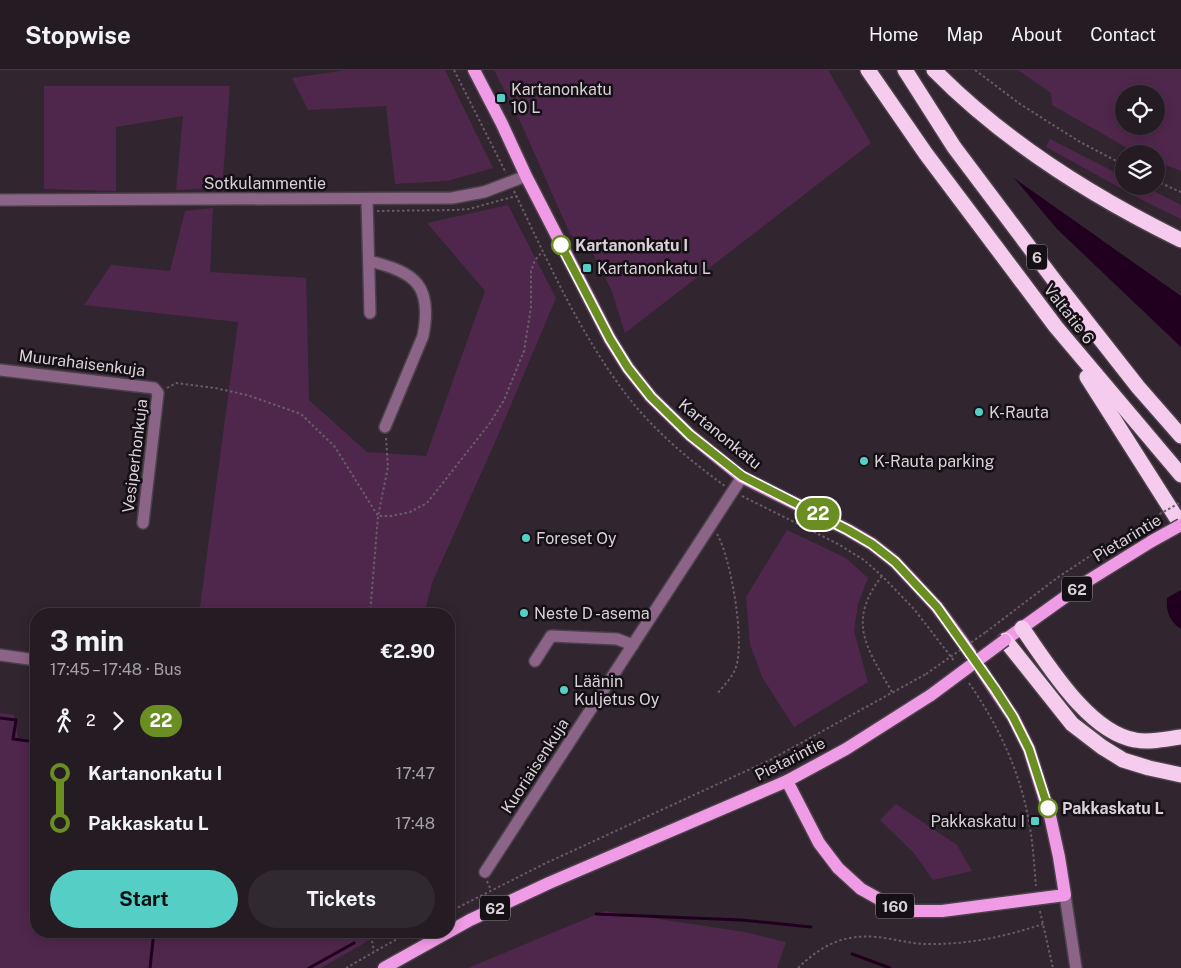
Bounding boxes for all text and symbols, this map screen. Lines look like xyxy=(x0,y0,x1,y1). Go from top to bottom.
text: Stopwise xyxy=(25,21,131,49)
text: Home xyxy=(869,24,919,45)
text: Map xyxy=(947,24,983,45)
text: About xyxy=(1011,24,1062,45)
text: Contact xyxy=(1090,24,1156,45)
place label: Kartanonkatu 10 L xyxy=(511,80,612,117)
map controls xyxy=(1115,85,1165,195)
button: locate xyxy=(1115,85,1165,135)
marker: Kartanonkatu 10 L xyxy=(495,92,507,104)
button: layers xyxy=(1115,145,1165,195)
street label: Sotkulammentie xyxy=(204,174,326,193)
marker: Kartanonkatu I xyxy=(551,235,571,255)
place label: Kartanonkatu I xyxy=(575,236,688,255)
road number: 6 xyxy=(1027,244,1047,270)
place label: Kartanonkatu L xyxy=(597,259,711,278)
marker: Kartanonkatu L xyxy=(581,262,593,274)
street label: Valtatie 6 xyxy=(1040,280,1098,348)
street label: Muurahaisenkuja xyxy=(18,346,146,380)
street label: Kartanonkatu xyxy=(675,395,765,473)
street label: Vesiperhonkuja xyxy=(119,398,151,514)
place label: K-Rauta xyxy=(989,403,1049,422)
marker: K-Rauta xyxy=(973,406,985,418)
place label: K-Rauta parking xyxy=(874,452,995,471)
marker: K-Rauta parking xyxy=(858,455,870,467)
line badge: 22 xyxy=(796,498,840,530)
text: 22 xyxy=(807,503,829,524)
street label: Pietarintie xyxy=(1089,510,1165,566)
place label: Foreset Oy xyxy=(536,529,617,548)
marker: Foreset Oy xyxy=(520,532,532,544)
road number: 62 xyxy=(1062,576,1092,602)
place label: Neste D -asema xyxy=(534,604,650,623)
marker: Neste D -asema xyxy=(518,607,530,619)
text: 3 min xyxy=(50,624,124,657)
text: €2.90 xyxy=(381,640,435,662)
text: 17:45 – 17:48 · Bus xyxy=(50,660,182,679)
place label: Läänin Kuljetus Oy xyxy=(574,672,660,709)
marker: Läänin Kuljetus Oy xyxy=(558,684,570,696)
icon: walk xyxy=(50,707,78,735)
icon: forward xyxy=(104,707,132,735)
text: 22 xyxy=(150,710,172,731)
text: 2 xyxy=(86,711,96,730)
street label: Kuoriaisenkuja xyxy=(497,715,573,817)
street label: Pietarintie xyxy=(752,733,828,785)
text: Kartanonkatu I xyxy=(88,762,222,784)
text: 17:47 xyxy=(396,764,435,783)
marker: Pakkaskatu L xyxy=(1038,798,1058,818)
place label: Pakkaskatu L xyxy=(1062,799,1164,818)
text: Pakkaskatu L xyxy=(88,812,209,834)
place label: Pakkaskatu I xyxy=(930,812,1025,831)
text: 17:48 xyxy=(395,814,435,833)
marker: Pakkaskatu I xyxy=(1029,815,1041,827)
button: Start xyxy=(50,870,238,928)
button: Tickets xyxy=(248,870,435,928)
road number: 160 xyxy=(876,894,914,918)
road number: 62 xyxy=(480,896,510,920)

